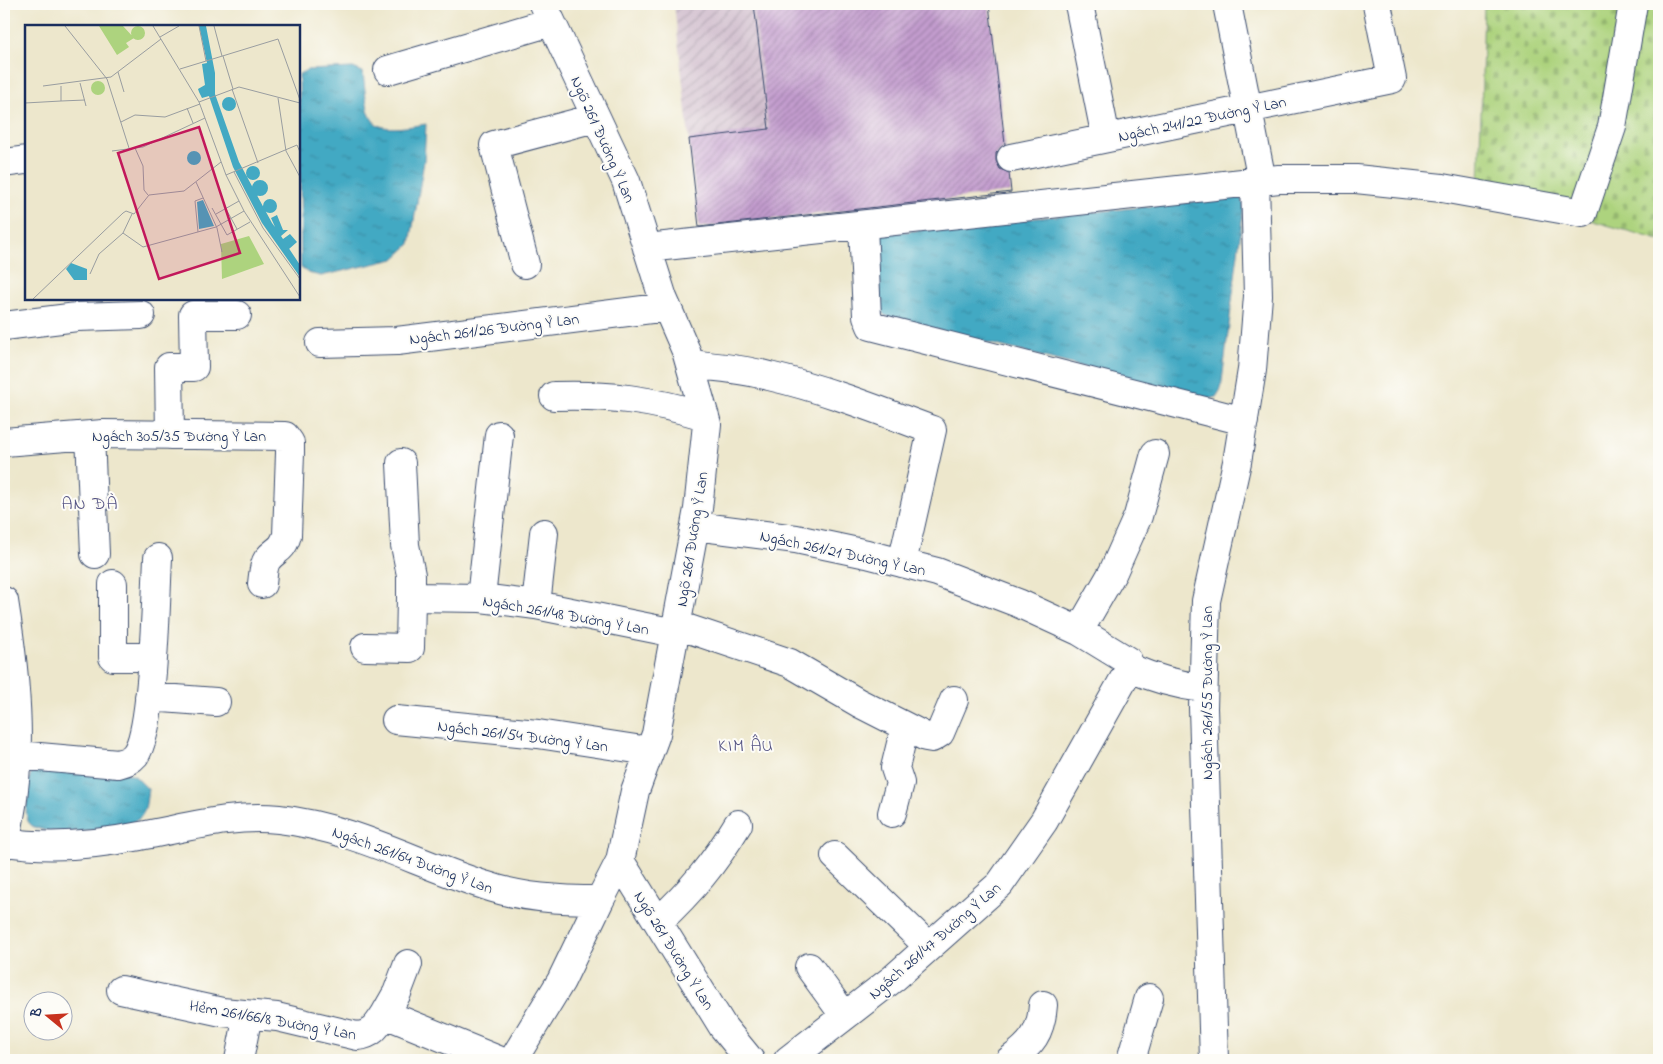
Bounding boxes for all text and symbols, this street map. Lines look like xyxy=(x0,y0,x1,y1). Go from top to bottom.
inset map xyxy=(25,25,300,300)
street label: Ngõ 261 Đường Ỷ Lan xyxy=(563,73,641,207)
street label: Ngách 241/22 Đường Ỷ Lan xyxy=(1116,90,1289,150)
street label: Ngách 261/26 Đường Ỷ Lan xyxy=(408,308,581,352)
street label: Ngách 305/35 Đường Ỷ Lan xyxy=(92,425,266,449)
street label: Ngõ 261 Đường Ỷ Lan xyxy=(670,470,716,609)
district label: AN ĐÀ xyxy=(61,492,119,518)
street label: Ngách 261/21 Đường Ỷ Lan xyxy=(757,525,928,583)
street label: Ngách 261/48 Đường Ỷ Lan xyxy=(481,590,651,642)
street label: Ngách 261/55 Đường Ỷ Lan xyxy=(1196,606,1220,780)
street label: Ngách 261/54 Đường Ỷ Lan xyxy=(436,715,610,759)
district label: KIM ÂU xyxy=(718,734,774,760)
street label: Ngách 261/64 Đường Ỷ Lan xyxy=(329,821,496,901)
street label: Ngách 261/47 Đường Ỷ Lan xyxy=(864,877,1007,1006)
street label: Ngõ 261 Đường Ỷ Lan xyxy=(627,887,720,1015)
north arrow xyxy=(22,992,72,1042)
street label: Hẻm 261/66/8 Đường Ỷ Lan xyxy=(187,994,358,1047)
text: B xyxy=(25,1004,49,1021)

